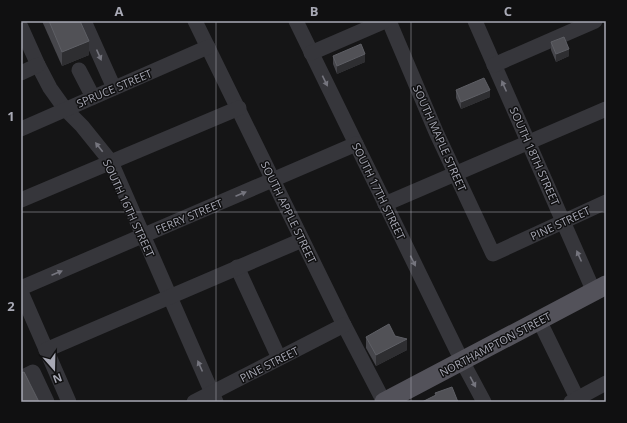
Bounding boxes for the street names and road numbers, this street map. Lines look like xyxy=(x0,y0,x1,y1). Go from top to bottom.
street label: SPRUCE STREET xyxy=(74,65,154,111)
street label: SOUTH MAPLE STREET xyxy=(410,82,470,194)
street label: SOUTH 18TH STREET xyxy=(507,104,563,208)
street label: SOUTH 17TH STREET xyxy=(349,140,409,242)
street label: SOUTH 16TH STREET xyxy=(100,157,158,259)
street label: SOUTH APPLE STREET xyxy=(258,159,320,265)
street label: FERRY STREET xyxy=(153,195,225,237)
street label: PINE STREET xyxy=(528,203,592,243)
street label: NORTHAMPTON STREET xyxy=(437,308,553,380)
street label: PINE STREET xyxy=(237,343,301,385)

